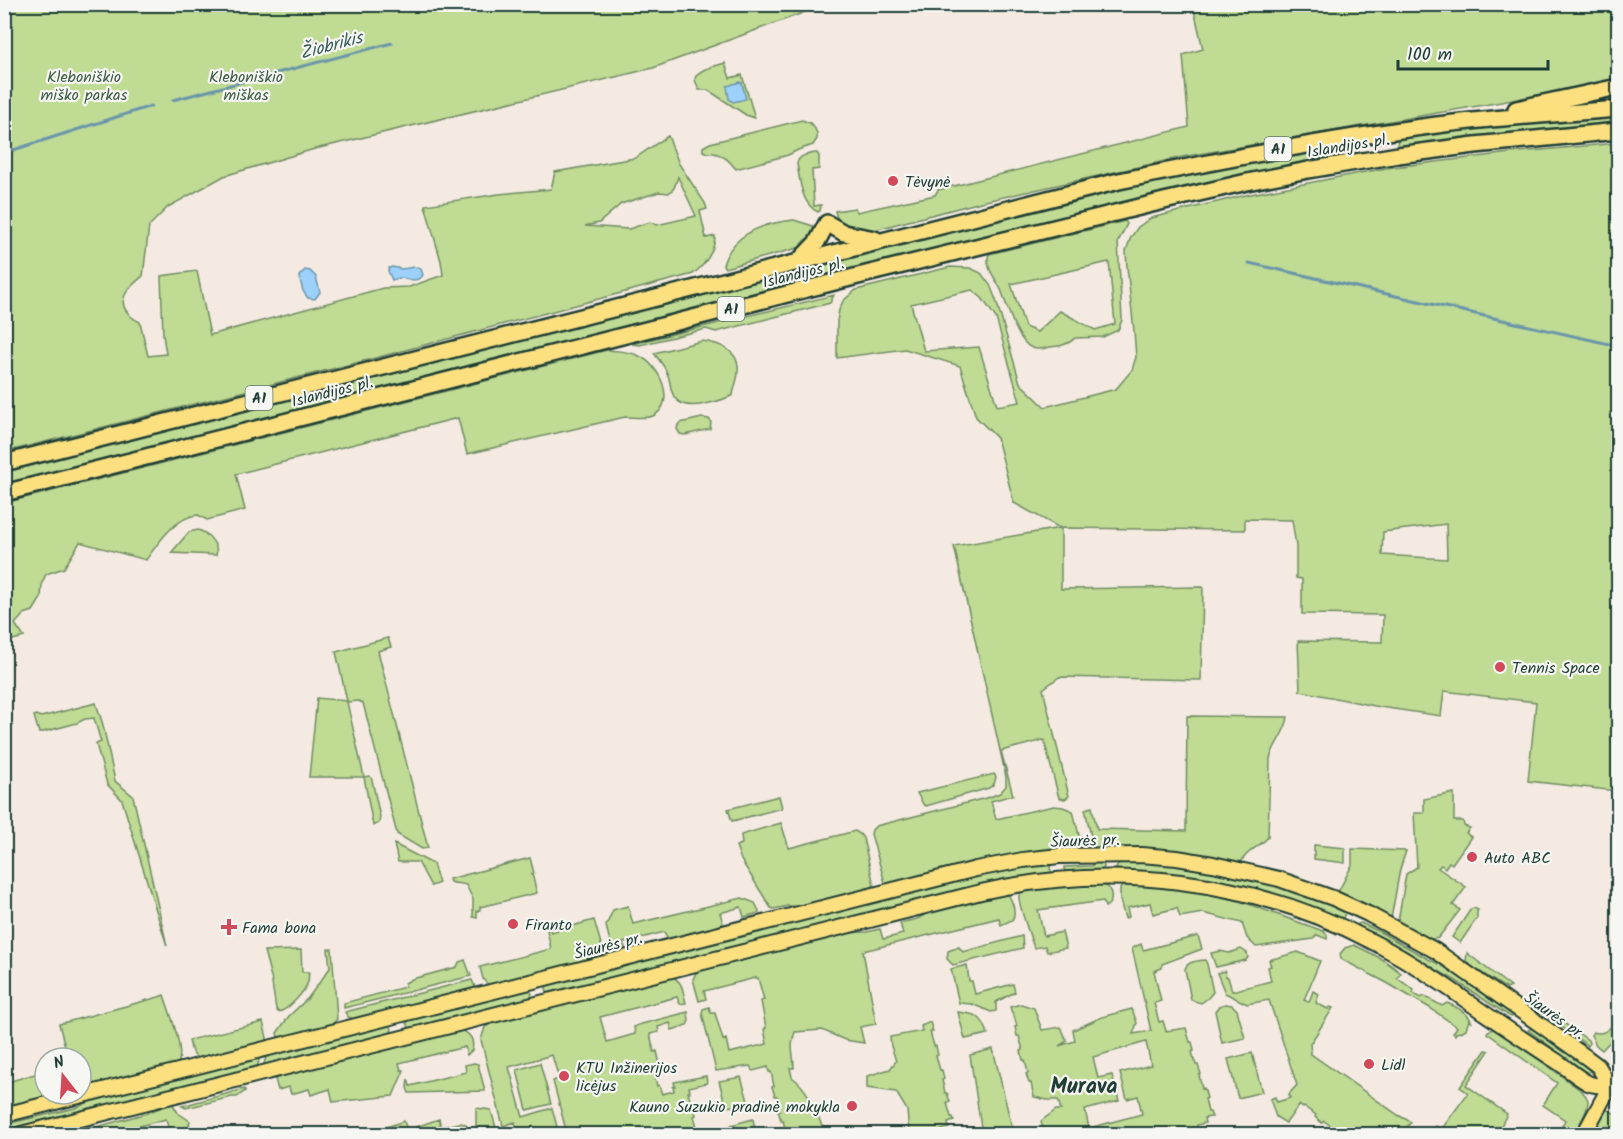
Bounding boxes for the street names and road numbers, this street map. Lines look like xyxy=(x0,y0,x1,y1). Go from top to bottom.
street label: Islandijos pl. xyxy=(1305,128,1391,165)
road number: A1 xyxy=(1264,137,1292,161)
street label: Islandijos pl. xyxy=(760,251,847,296)
road number: A1 xyxy=(718,297,744,321)
street label: Islandijos pl. xyxy=(289,370,376,415)
road number: A1 xyxy=(246,386,272,410)
street label: Šiaurės pr. xyxy=(1050,828,1120,855)
street label: Šiaurės pr. xyxy=(572,926,645,967)
street label: Šiaurės pr. xyxy=(1518,986,1590,1046)

